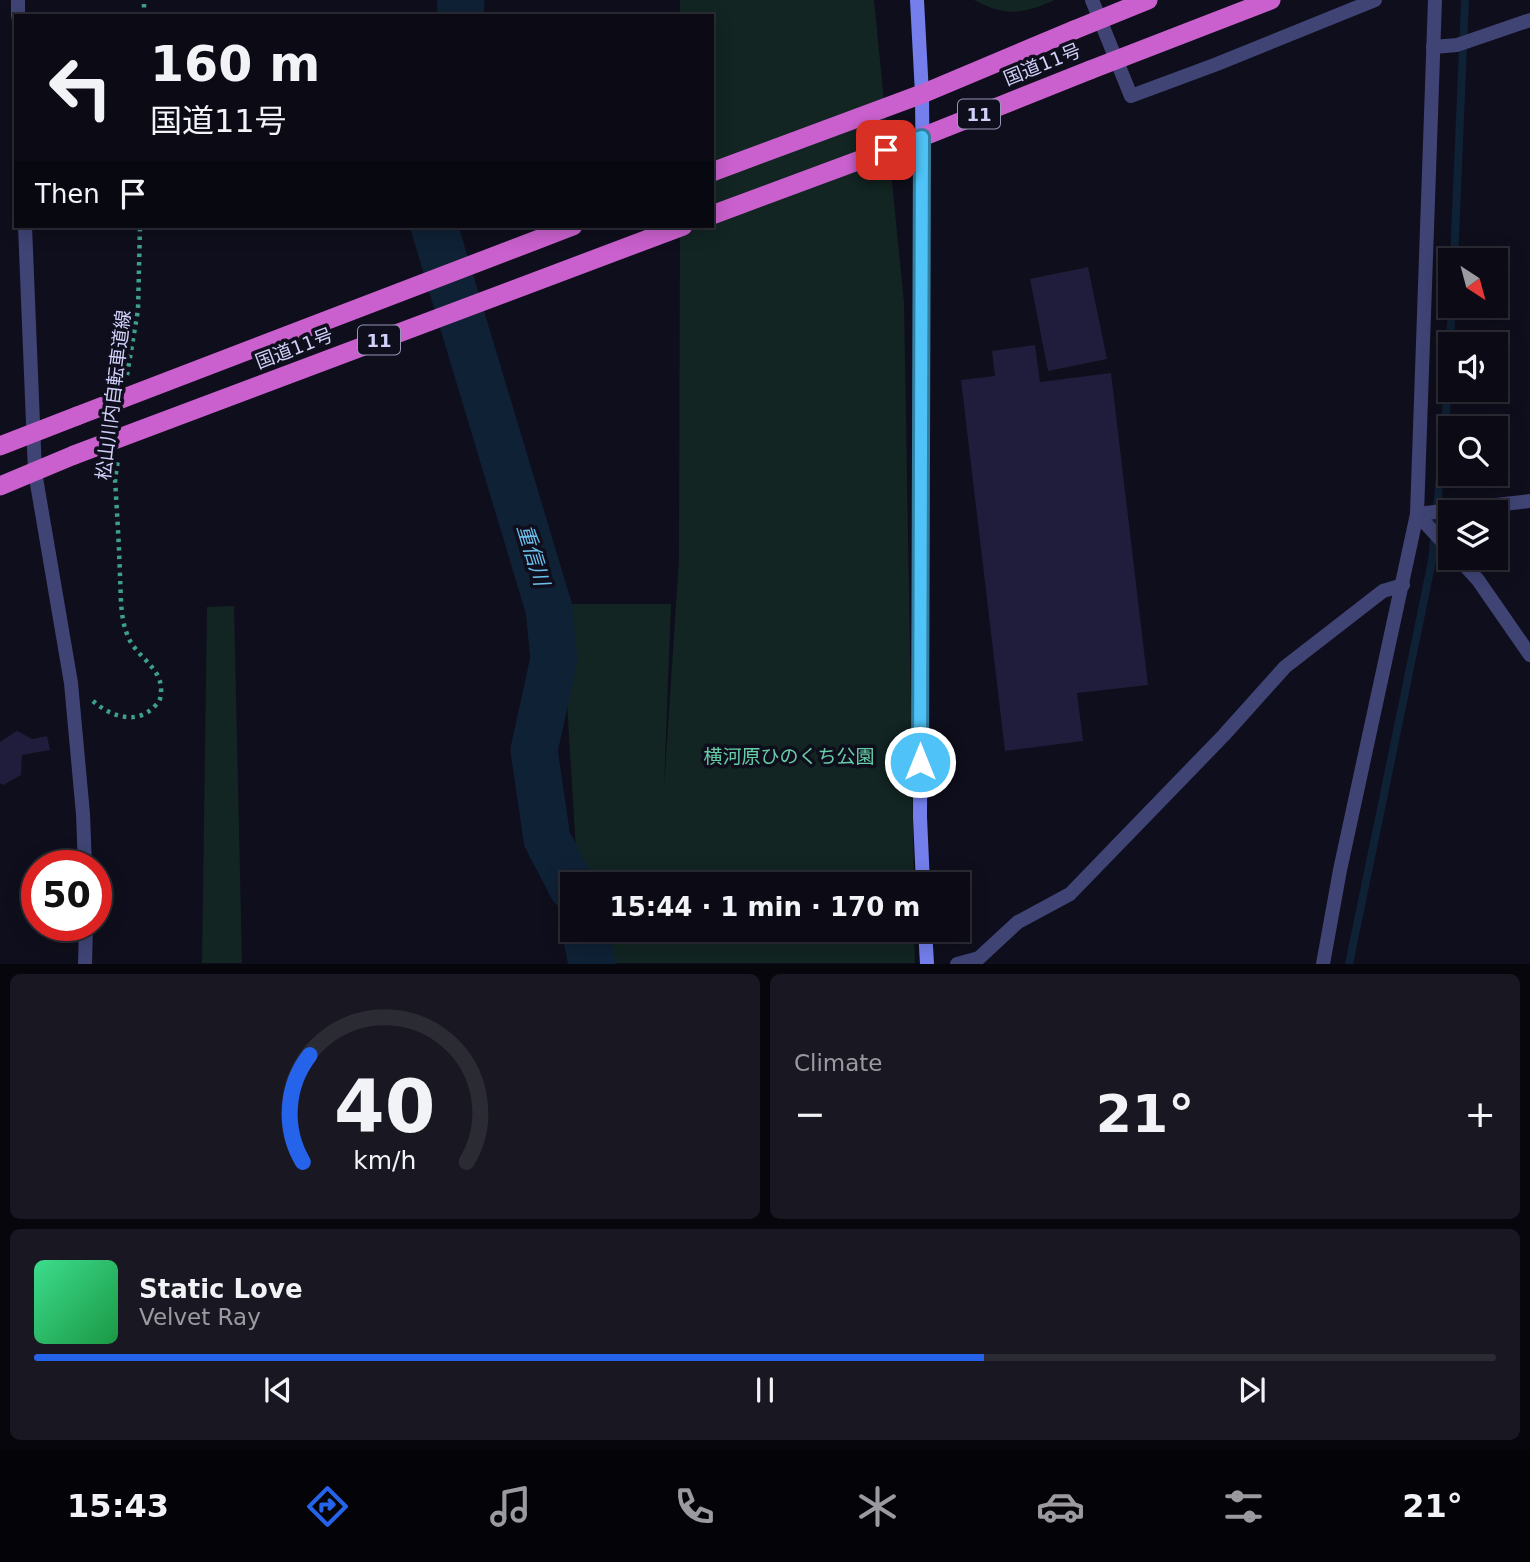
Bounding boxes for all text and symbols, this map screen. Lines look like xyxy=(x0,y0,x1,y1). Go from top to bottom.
text: 160 m xyxy=(150,36,320,93)
street label: 国道11号 xyxy=(1000,39,1084,89)
icon: left xyxy=(35,42,126,133)
road number: 11 xyxy=(958,100,1000,128)
text: 国道11号 xyxy=(150,102,287,140)
pin xyxy=(856,120,916,180)
icon: arrive xyxy=(867,131,905,169)
icon: arrive xyxy=(114,175,152,213)
text: Then xyxy=(35,179,100,209)
north arrow xyxy=(1438,248,1508,318)
map controls xyxy=(1438,248,1508,570)
street label: 松山川内自転車道線 xyxy=(92,309,134,481)
street label: 国道11号 xyxy=(252,323,336,373)
road number: 11 xyxy=(358,326,400,354)
button: sound xyxy=(1438,332,1508,402)
button: search xyxy=(1438,416,1508,486)
button: layers xyxy=(1438,500,1508,570)
water label: 重信川 xyxy=(512,521,554,591)
position arrow xyxy=(883,725,957,799)
park label: 横河原ひのくち公園 xyxy=(703,745,875,767)
speed limit sign: 50 xyxy=(21,850,112,941)
text: 15:44 · 1 min · 170 m xyxy=(610,892,920,922)
text: Climate xyxy=(794,1050,883,1076)
text: 40 xyxy=(334,1065,436,1150)
text: 21° xyxy=(1096,1084,1194,1144)
text: − xyxy=(794,1092,826,1136)
text: + xyxy=(1464,1092,1496,1136)
text: km/h xyxy=(353,1146,417,1175)
text: Static Love xyxy=(139,1274,303,1304)
text: Velvet Ray xyxy=(139,1304,261,1330)
icon: previous xyxy=(259,1371,297,1409)
icon: pause xyxy=(746,1371,784,1409)
icon: next xyxy=(1233,1371,1271,1409)
icon: directions xyxy=(303,1482,352,1531)
icon: music xyxy=(486,1482,535,1531)
icon: phone xyxy=(670,1482,719,1531)
icon: climate xyxy=(853,1482,902,1531)
icon: car xyxy=(1036,1482,1085,1531)
icon: filters xyxy=(1219,1482,1268,1531)
text: 15:43 xyxy=(67,1487,169,1525)
text: 21° xyxy=(1402,1487,1463,1525)

